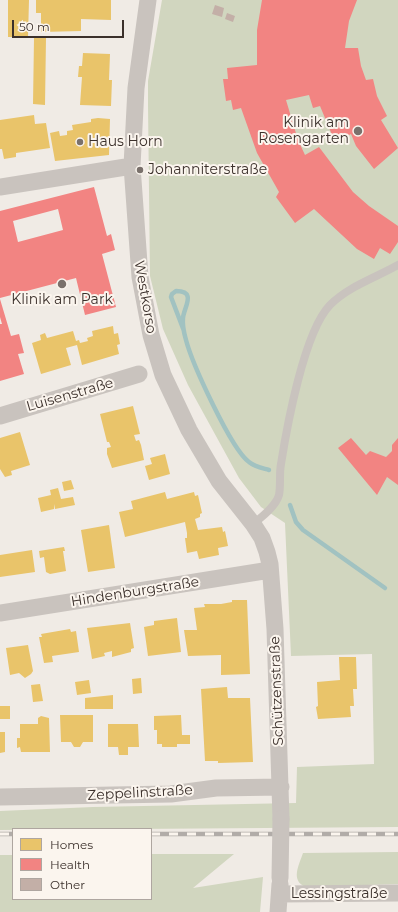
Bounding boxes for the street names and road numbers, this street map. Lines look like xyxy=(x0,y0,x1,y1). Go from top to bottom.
street label: Westkorso xyxy=(130,259,160,335)
street label: Luisenstraße xyxy=(25,375,115,415)
street label: Hindenburgstraße xyxy=(70,574,200,610)
street label: Schützenstraße xyxy=(267,636,287,746)
street label: Zeppelinstraße xyxy=(87,782,193,804)
street label: Lessingstraße xyxy=(291,886,387,902)

